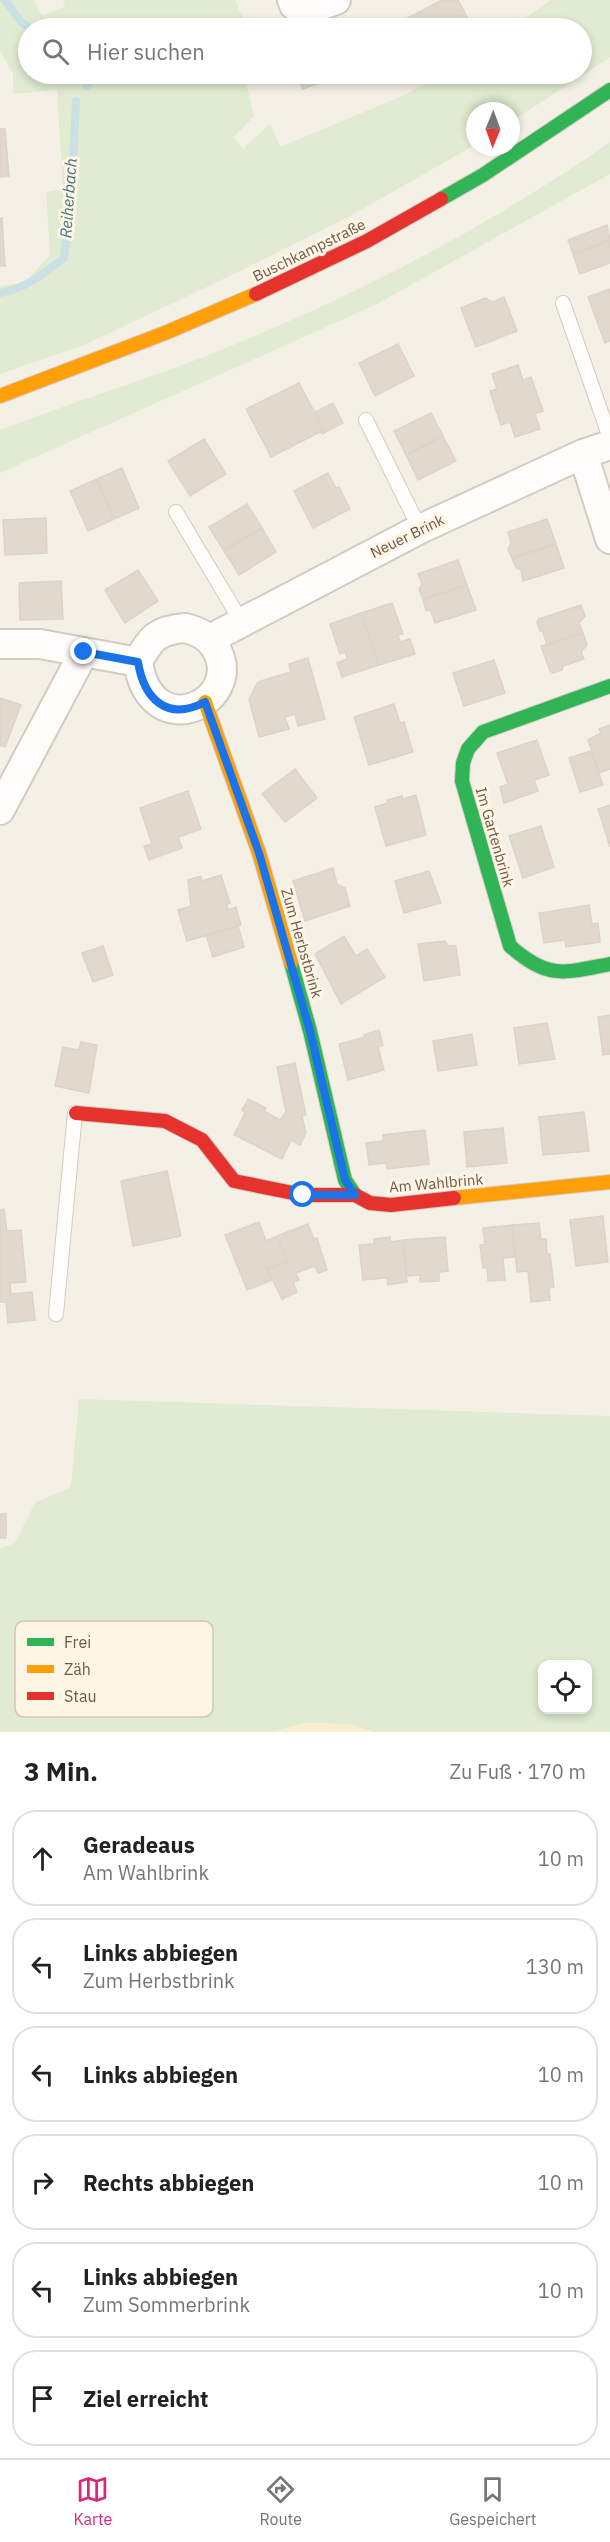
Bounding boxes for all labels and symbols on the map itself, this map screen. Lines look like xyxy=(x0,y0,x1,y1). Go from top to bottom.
north arrow xyxy=(466,102,520,156)
water label: Reiherbach xyxy=(55,157,81,239)
street label: Buschkampstraße xyxy=(250,214,368,286)
street label: Neuer Brink xyxy=(367,510,447,562)
route end xyxy=(70,638,96,664)
street label: Im Gartenbrink xyxy=(472,785,518,889)
street label: Zum Herbstbrink xyxy=(277,886,327,1000)
street label: Am Wahlbrink xyxy=(388,1169,484,1197)
route start xyxy=(289,1181,315,1207)
legend xyxy=(15,1621,213,1717)
text: Frei xyxy=(64,1632,91,1652)
text: Zäh xyxy=(64,1659,91,1679)
text: Stau xyxy=(64,1686,97,1706)

